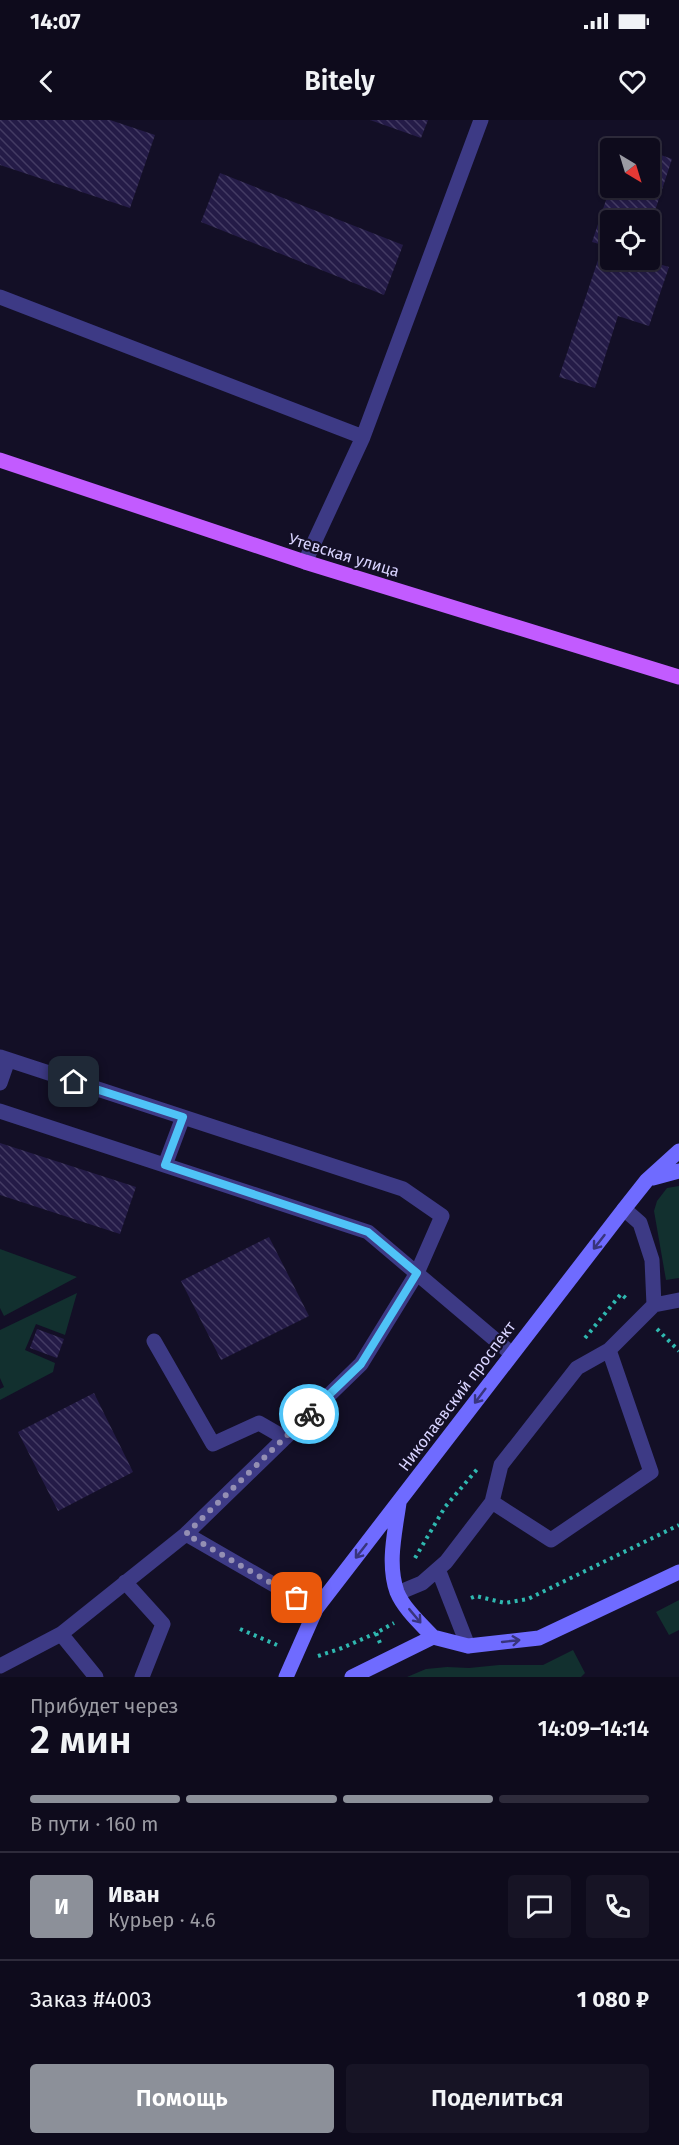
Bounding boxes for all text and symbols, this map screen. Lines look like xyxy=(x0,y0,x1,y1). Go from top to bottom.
text: 14:07 xyxy=(30,8,81,35)
icon: back xyxy=(30,65,63,98)
text: Bitely xyxy=(304,65,375,97)
icon: heart xyxy=(616,65,649,98)
north arrow xyxy=(600,138,660,198)
map controls xyxy=(600,138,660,270)
button: locate xyxy=(600,210,660,270)
street label: Утевская улица xyxy=(286,529,402,581)
pin xyxy=(48,1056,99,1107)
icon: home xyxy=(57,1065,90,1098)
one-way arrow xyxy=(592,1234,605,1250)
street label: Николаевский проспект xyxy=(395,1317,520,1475)
courier xyxy=(279,1384,339,1444)
one-way arrow xyxy=(473,1388,486,1404)
icon: bike xyxy=(293,1398,326,1431)
one-way arrow xyxy=(354,1543,367,1559)
pin xyxy=(271,1572,322,1623)
icon: bag xyxy=(280,1581,313,1614)
one-way arrow xyxy=(408,1608,422,1623)
one-way arrow xyxy=(501,1635,521,1646)
text: Прибудет через xyxy=(30,1694,179,1718)
text: 14:09–14:14 xyxy=(538,1715,649,1742)
text: 2 мин xyxy=(30,1717,132,1763)
text: В пути · 160 m xyxy=(30,1812,158,1836)
button: chat xyxy=(508,1875,571,1938)
button: phone xyxy=(586,1875,649,1938)
text: Иван xyxy=(108,1881,160,1908)
text: И xyxy=(54,1893,69,1920)
text: Курьер · 4.6 xyxy=(108,1908,216,1932)
text: Заказ #4003 xyxy=(30,1986,152,2013)
text: 1 080 ₽ xyxy=(577,1986,649,2013)
button: Помощь xyxy=(30,2064,334,2133)
button: Поделиться xyxy=(346,2064,649,2133)

